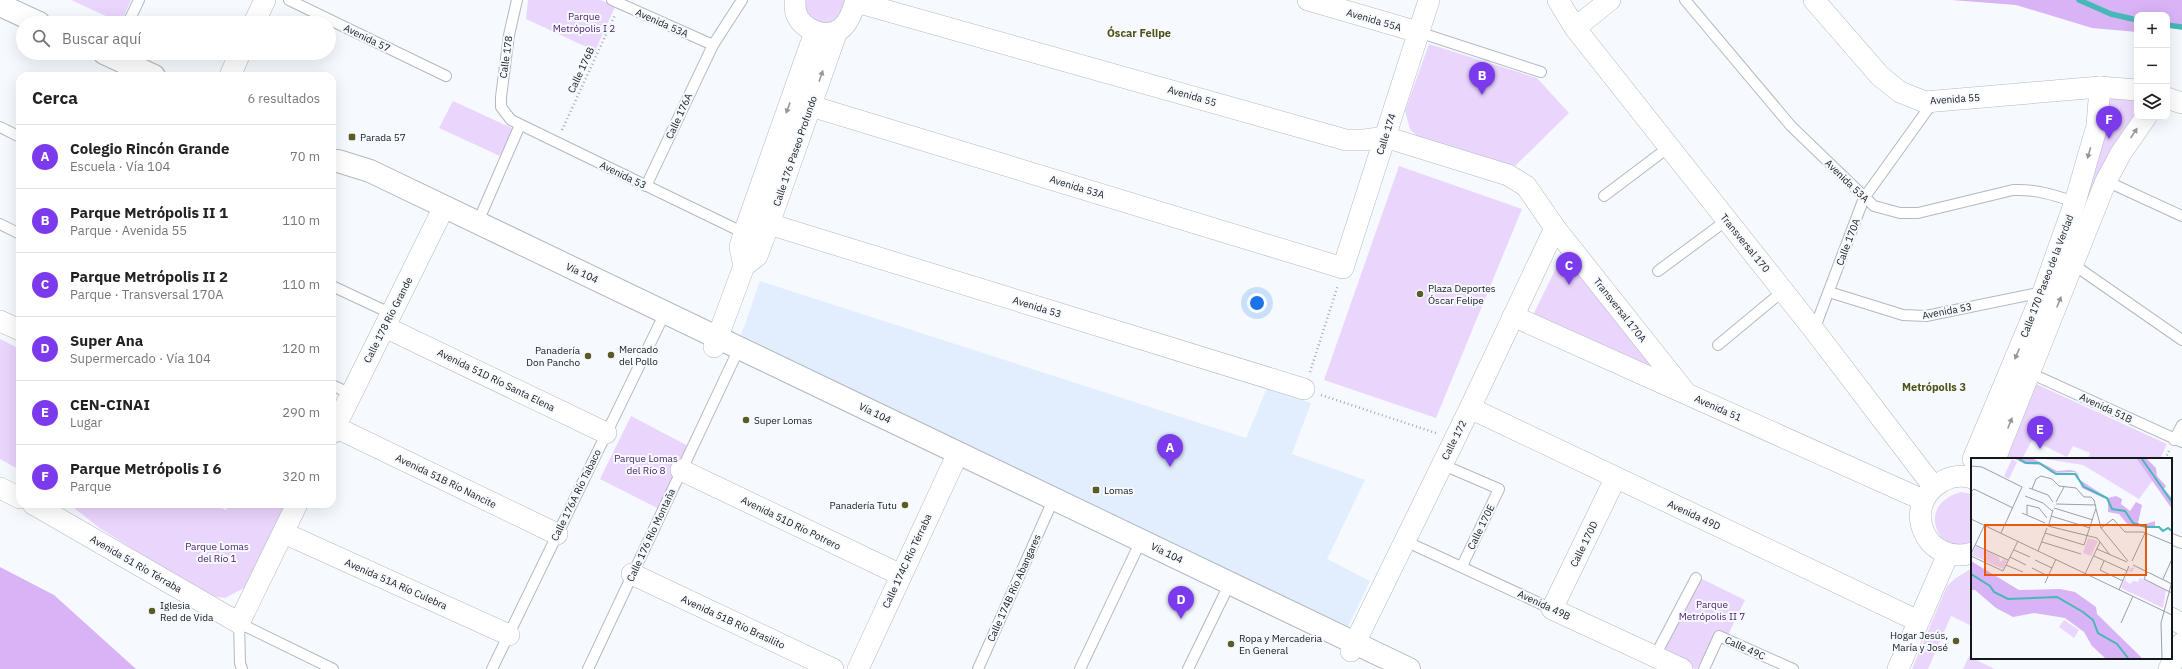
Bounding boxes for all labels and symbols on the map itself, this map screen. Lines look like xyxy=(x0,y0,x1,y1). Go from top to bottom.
street label: Avenida 53A xyxy=(633,6,691,41)
street label: Avenida 55A xyxy=(1345,6,1404,34)
park label: Parque Metrópolis I 2 xyxy=(553,10,615,35)
street label: Avenida 57 xyxy=(342,21,392,55)
district label: Óscar Felipe xyxy=(1107,26,1171,40)
street label: Calle 178 xyxy=(497,35,515,79)
street label: Calle 176B xyxy=(565,45,597,95)
pin: B xyxy=(1469,62,1495,95)
one-way arrow xyxy=(818,70,824,82)
street label: Avenida 55 xyxy=(1166,83,1218,109)
street label: Calle 176A xyxy=(663,90,696,141)
street label: Avenida 55 xyxy=(1929,91,1981,107)
street label: Calle 176 Paseo Profundo xyxy=(770,94,820,208)
one-way arrow xyxy=(785,103,791,115)
pin: F xyxy=(2096,106,2122,139)
street label: Calle 174 xyxy=(1373,112,1399,156)
one-way arrow xyxy=(2130,128,2138,138)
place label: Parada 57 xyxy=(360,131,406,144)
marker: Parada 57 xyxy=(347,132,357,142)
one-way arrow xyxy=(2086,147,2092,159)
street label: Avenida 53A xyxy=(1822,157,1872,206)
street label: Avenida 53 xyxy=(598,158,648,192)
street label: Avenida 53A xyxy=(1048,173,1107,202)
street label: Transversal 170 xyxy=(1717,211,1773,275)
street label: Calle 170 Paseo de la Verdad xyxy=(2018,213,2076,339)
street label: Calle 170A xyxy=(1833,216,1863,267)
pin: C xyxy=(1556,252,1582,285)
street label: Vía 104 xyxy=(564,260,600,286)
street label: Calle 178 Río Grande xyxy=(361,274,416,365)
street label: Transversal 170A xyxy=(1591,275,1650,345)
place label: Plaza Deportes Óscar Felipe xyxy=(1428,282,1496,307)
marker: Plaza Deportes Óscar Felipe xyxy=(1415,289,1425,299)
street label: Avenida 53 xyxy=(1011,293,1063,321)
your location xyxy=(1247,293,1267,313)
one-way arrow xyxy=(2056,296,2062,308)
street label: Avenida 53 xyxy=(1921,300,1973,322)
place label: Mercado del Pollo xyxy=(619,343,658,368)
place label: Panadería Don Pancho xyxy=(526,344,581,369)
street label: Avenida 51D Río Santa Elena xyxy=(435,346,558,414)
one-way arrow xyxy=(2014,349,2020,360)
marker: Mercado del Pollo xyxy=(606,350,616,360)
marker: Panadería Don Pancho xyxy=(583,351,593,361)
district label: Metrópolis 3 xyxy=(1902,380,1966,394)
street label: Avenida 51B xyxy=(2078,390,2134,426)
street label: Avenida 51 xyxy=(1692,392,1744,424)
street label: Vía 104 xyxy=(857,400,893,426)
place label: Super Lomas xyxy=(754,414,812,427)
marker: Super Lomas xyxy=(741,415,751,425)
one-way arrow xyxy=(2008,416,2014,428)
pin: E xyxy=(2027,416,2053,449)
street label: Calle 172 xyxy=(1438,418,1470,462)
pin: A xyxy=(1157,434,1183,467)
street label: Calle 176A Río Tabaco xyxy=(548,447,604,543)
street label: Avenida 51B Río Nancite xyxy=(393,451,499,511)
park label: Parque Lomas del Río 8 xyxy=(614,452,678,477)
inset map xyxy=(1971,458,2172,659)
place label: Lomas xyxy=(1104,484,1134,497)
marker: Lomas xyxy=(1091,485,1101,495)
street label: Calle 176 Río Montaña xyxy=(624,486,679,584)
street label: Avenida 51D Río Potrero xyxy=(739,493,843,553)
street label: Avenida 49D xyxy=(1665,497,1723,533)
place label: Panadería Tutu xyxy=(829,499,897,512)
marker: Panadería Tutu xyxy=(900,500,910,510)
street label: Calle 170E xyxy=(1464,502,1498,552)
street label: Calle 174C Río Térraba xyxy=(879,511,935,610)
street label: Calle 170D xyxy=(1567,519,1601,569)
street label: Avenida 51 Río Térraba xyxy=(88,532,185,596)
street label: Calle 174B Río Abangares xyxy=(984,532,1044,644)
park label: Parque Lomas del Río 1 xyxy=(185,540,249,565)
street label: Vía 104 xyxy=(1149,540,1185,566)
street label: Avenida 51A Río Culebra xyxy=(343,556,450,613)
pin: D xyxy=(1168,586,1194,619)
street label: Avenida 49B xyxy=(1516,587,1572,623)
street label: Avenida 51B Río Brasilito xyxy=(679,592,787,652)
park label: Parque Metrópolis II 7 xyxy=(1679,598,1745,623)
place label: Iglesia Red de Vida xyxy=(160,599,214,624)
marker: Iglesia Red de Vida xyxy=(147,606,157,616)
place label: Hogar Jesús, María y José xyxy=(1890,629,1949,654)
place label: Ropa y Mercaderia En General xyxy=(1239,632,1323,657)
street label: Calle 49C xyxy=(1723,633,1767,663)
marker: Hogar Jesús, María y José xyxy=(1951,636,1961,646)
marker: Ropa y Mercaderia En General xyxy=(1226,639,1236,649)

